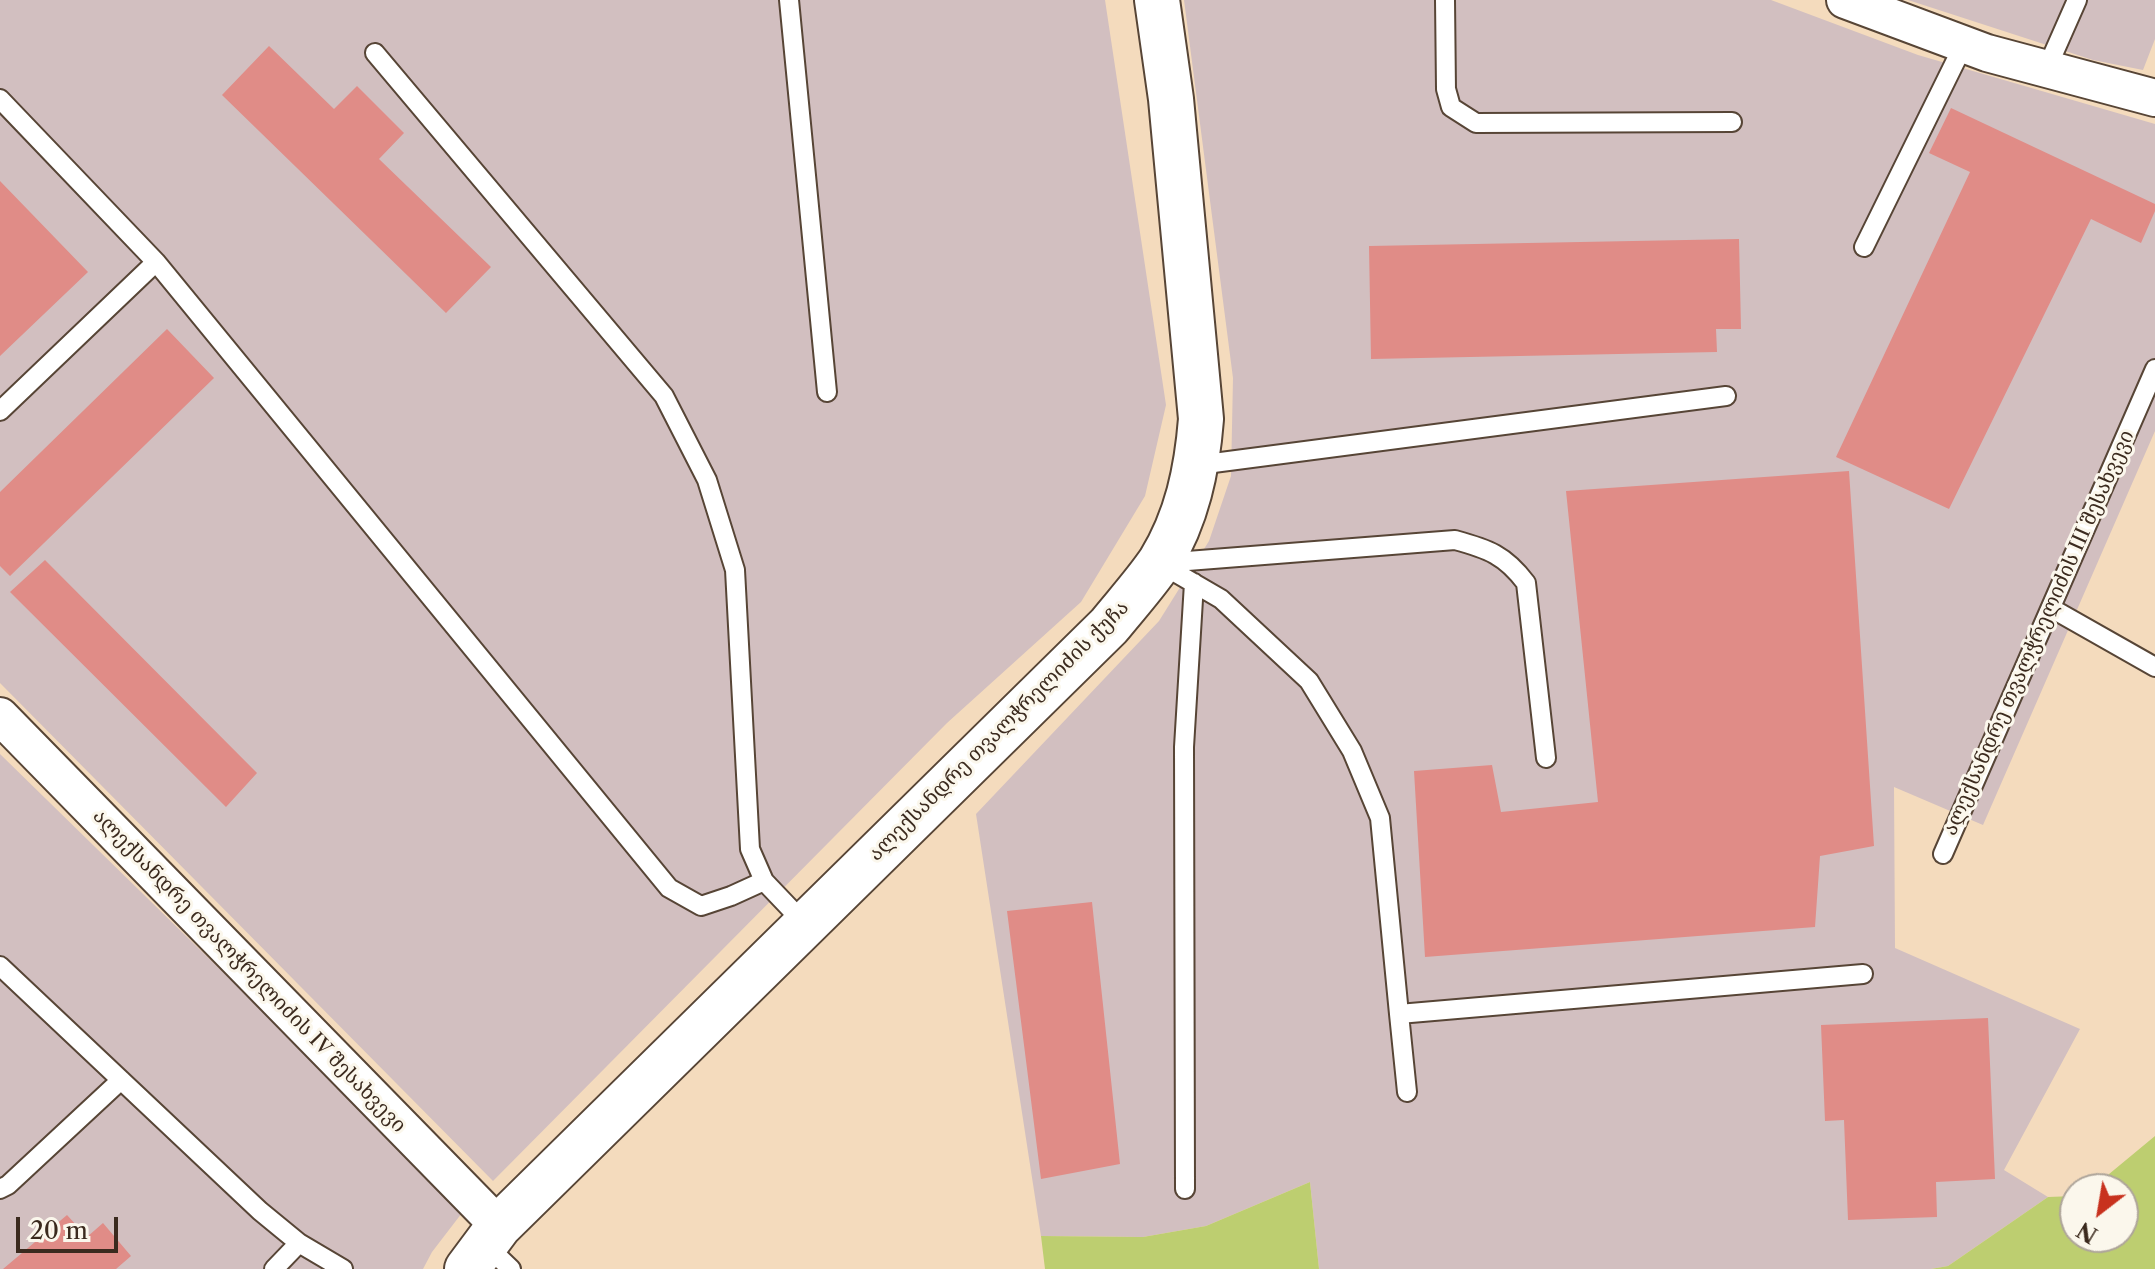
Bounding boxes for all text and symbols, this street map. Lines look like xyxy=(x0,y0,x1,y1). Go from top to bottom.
street label: ალექსანდრე თვალჭრელიძის III შესახვევი xyxy=(1938,427,2140,839)
street label: ალექსანდრე თვალჭრელიძის ქუჩა xyxy=(864,596,1134,866)
street label: ალექსანდრე თვალჭრელიძის IV შესახვევი xyxy=(87,804,411,1138)
north arrow xyxy=(2059,1173,2139,1253)
scale bar xyxy=(20,1201,122,1251)
text: 20 m xyxy=(30,1216,88,1245)
text: N xyxy=(2072,1216,2103,1249)

